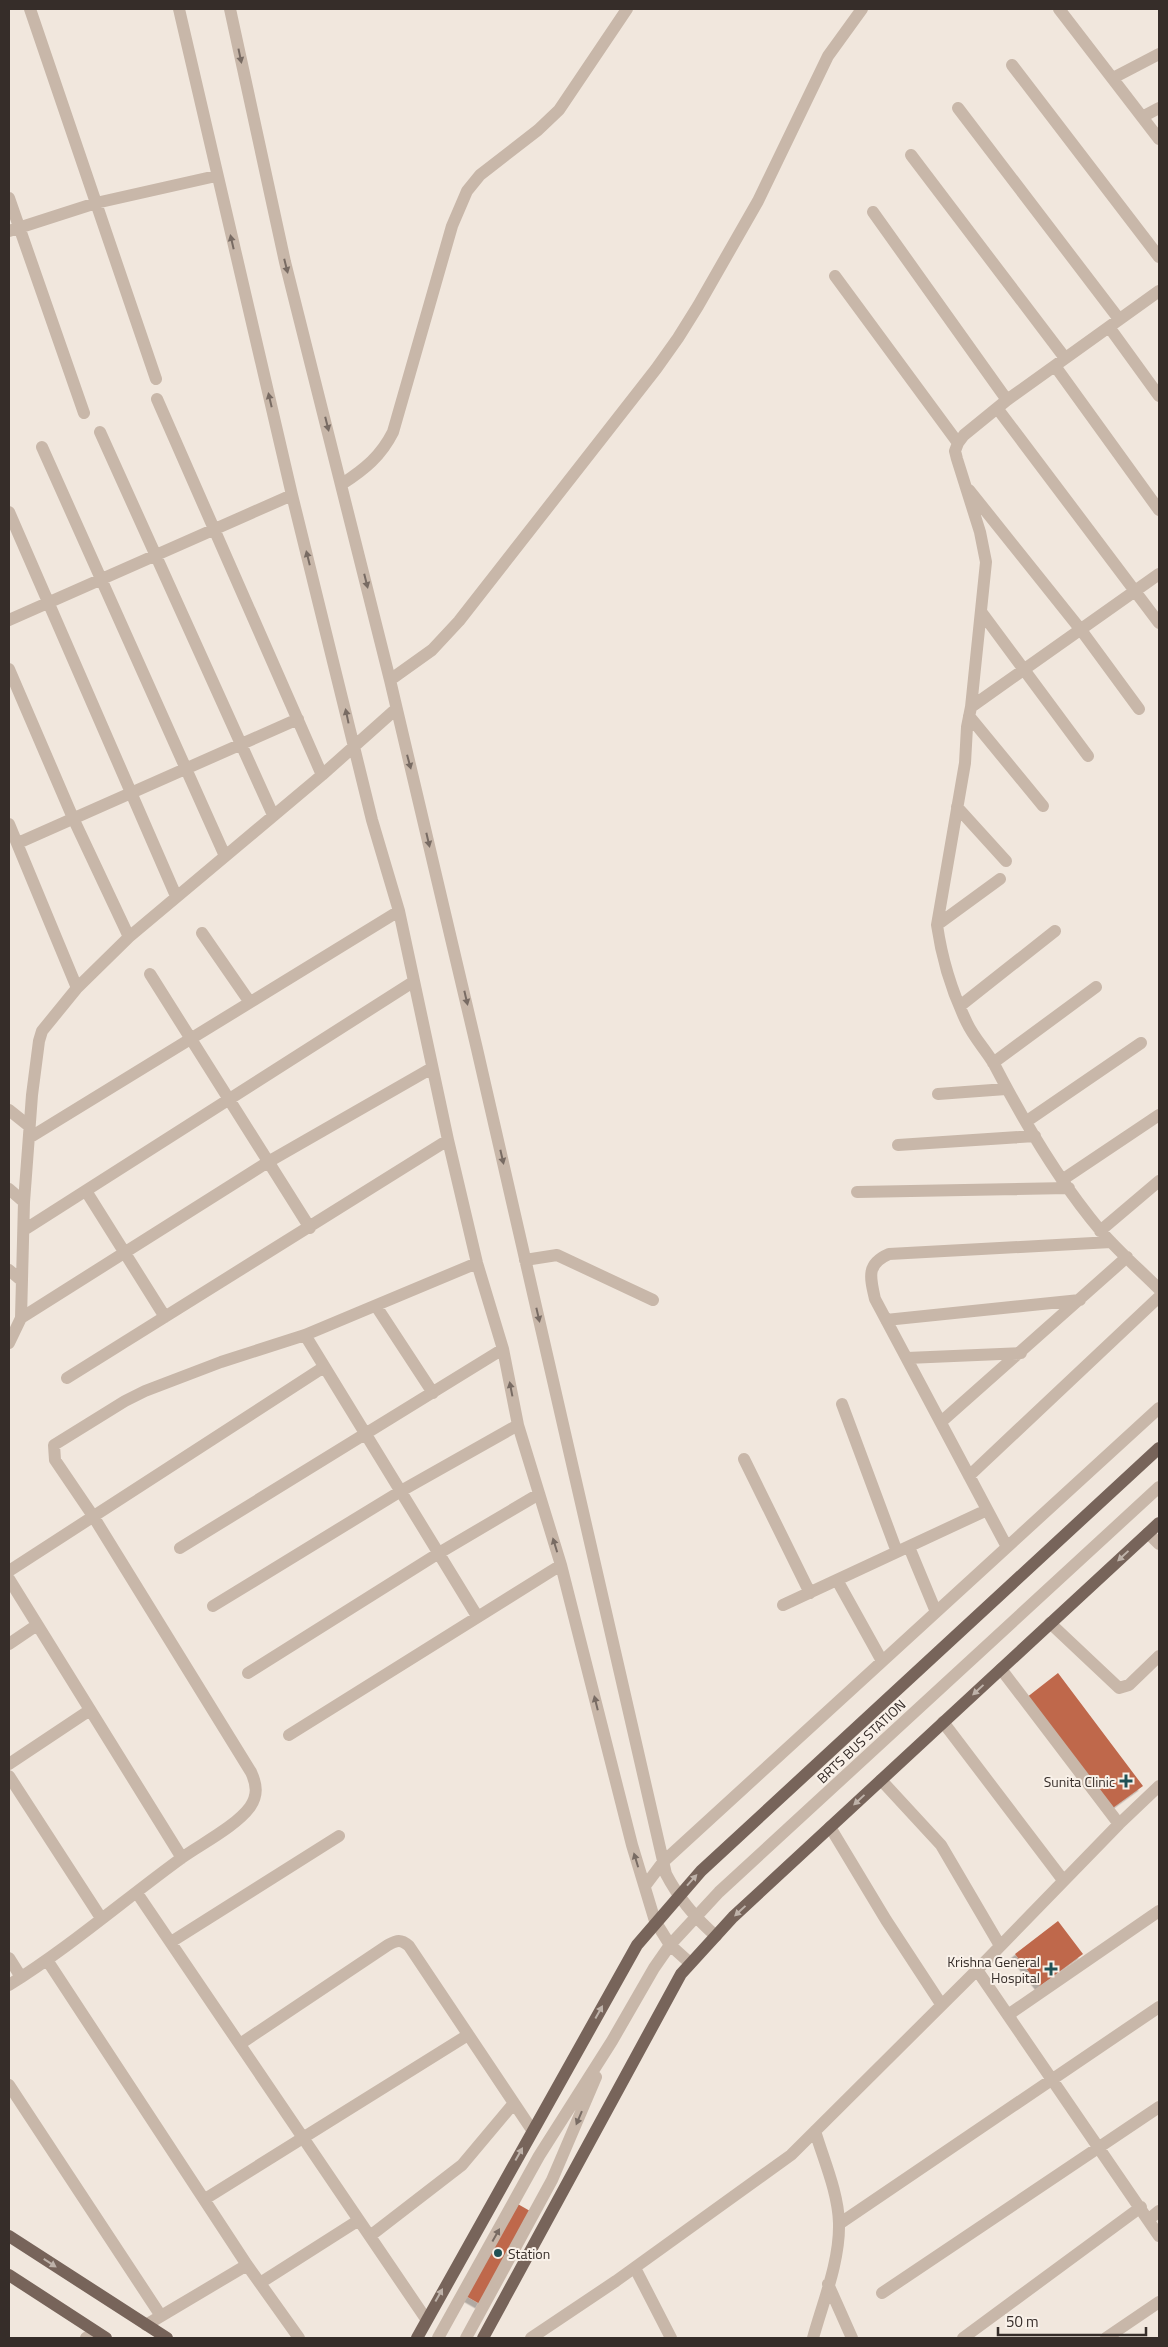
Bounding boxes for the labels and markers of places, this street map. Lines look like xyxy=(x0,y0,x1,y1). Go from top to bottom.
place label: Sunita Clinic xyxy=(1044,1771,1115,1792)
marker: Sunita Clinic xyxy=(1119,1774,1133,1788)
place label: Krishna General Hospital xyxy=(947,1951,1040,1988)
marker: Krishna General Hospital xyxy=(1044,1962,1058,1976)
place label: Station xyxy=(508,2243,550,2264)
marker: Station xyxy=(492,2247,504,2259)

